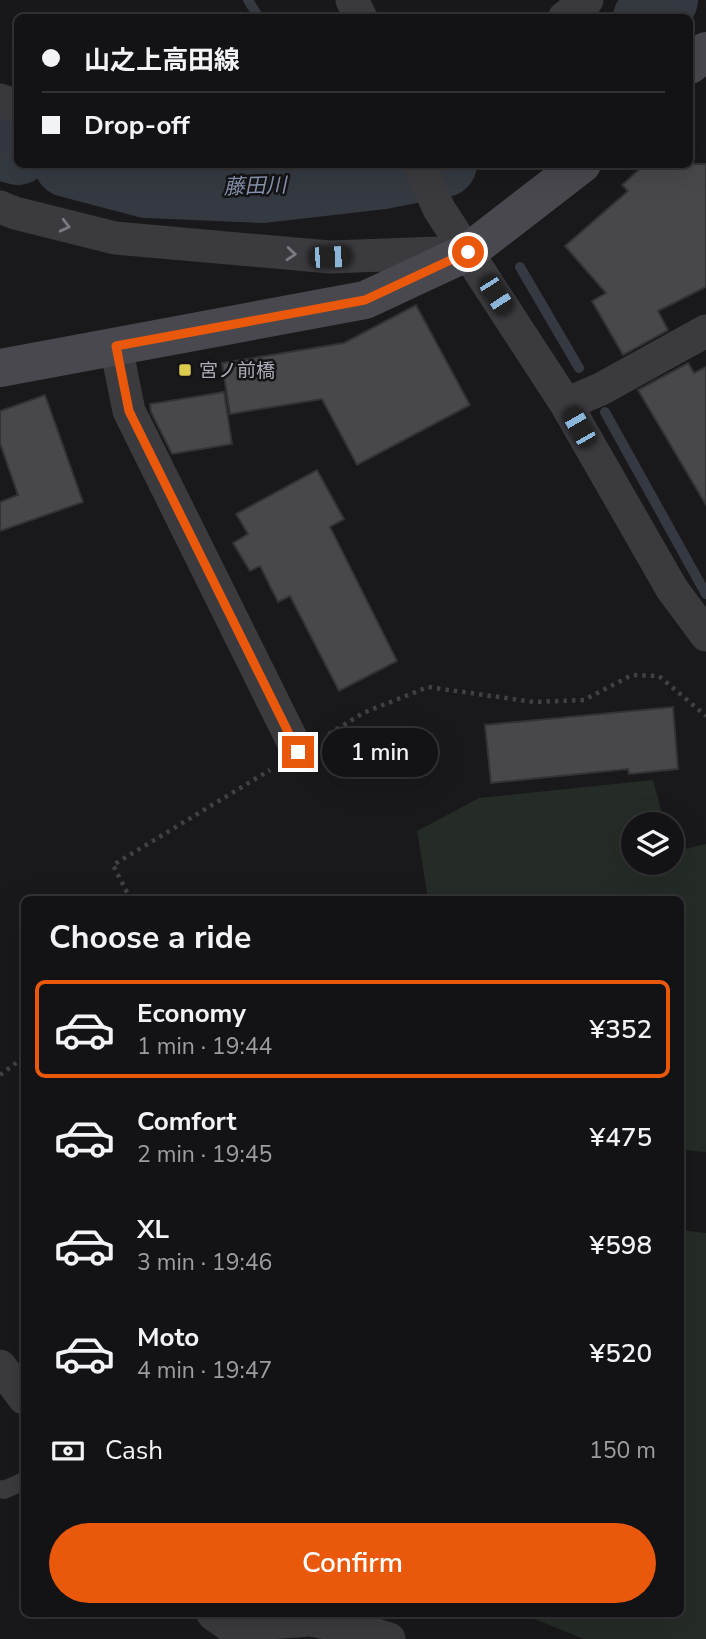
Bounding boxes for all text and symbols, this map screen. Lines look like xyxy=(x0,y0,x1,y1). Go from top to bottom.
text: 山之上高田線 xyxy=(84,43,240,78)
text: Drop-off xyxy=(84,108,190,143)
water label: 藤田川 xyxy=(223,171,289,201)
one-way arrow xyxy=(59,218,71,232)
route start xyxy=(452,236,484,268)
one-way arrow xyxy=(285,246,296,261)
car xyxy=(309,246,352,268)
car xyxy=(476,272,517,318)
place label: 宮ノ前橋 xyxy=(199,358,275,384)
marker: 宮ノ前橋 xyxy=(177,362,193,378)
car xyxy=(560,404,599,450)
callout: 1 min xyxy=(322,728,438,776)
route end xyxy=(282,736,314,768)
text: 1 min xyxy=(351,737,409,768)
map controls xyxy=(621,812,684,875)
button: layers xyxy=(621,812,684,875)
text: Choose a ride xyxy=(49,916,251,959)
text: Economy xyxy=(137,996,246,1031)
icon: car xyxy=(53,998,116,1061)
text: ¥352 xyxy=(590,1012,652,1047)
text: 1 min · 19:44 xyxy=(137,1031,272,1062)
text: Comfort xyxy=(137,1104,237,1139)
icon: car xyxy=(53,1106,116,1169)
text: ¥475 xyxy=(590,1120,652,1155)
text: 2 min · 19:45 xyxy=(137,1139,272,1170)
text: XL xyxy=(137,1212,169,1247)
icon: car xyxy=(53,1214,116,1277)
text: ¥598 xyxy=(590,1228,652,1263)
text: 3 min · 19:46 xyxy=(137,1247,272,1278)
text: Moto xyxy=(137,1320,199,1355)
icon: car xyxy=(53,1322,116,1385)
text: ¥520 xyxy=(590,1336,652,1371)
text: 4 min · 19:47 xyxy=(137,1355,272,1386)
icon: cash xyxy=(49,1432,87,1470)
text: Cash xyxy=(105,1433,163,1468)
text: 150 m xyxy=(589,1435,656,1466)
button: Confirm xyxy=(49,1523,656,1603)

